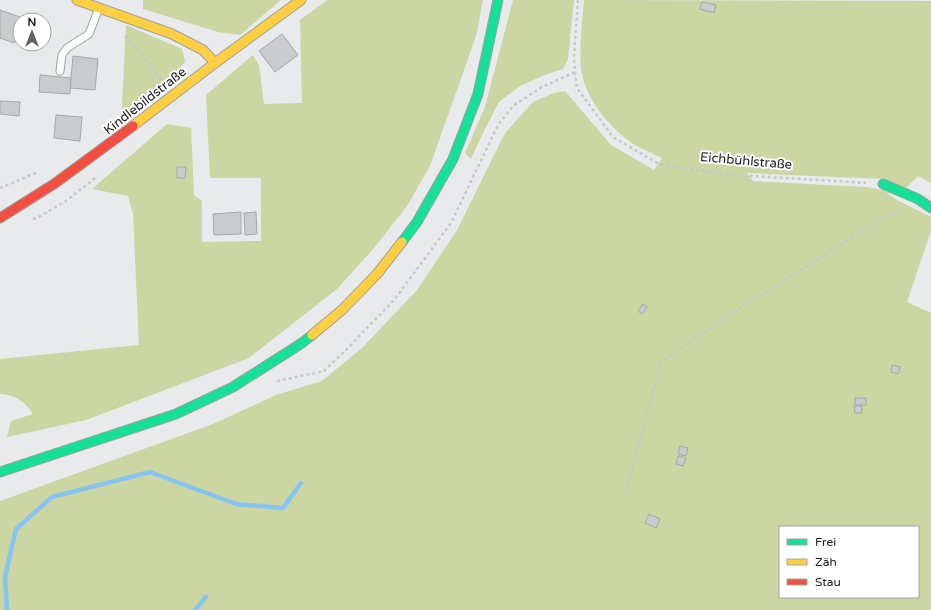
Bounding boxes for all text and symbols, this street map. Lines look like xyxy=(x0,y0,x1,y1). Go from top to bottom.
north arrow xyxy=(12,12,52,52)
text: N xyxy=(28,16,36,29)
street label: Kindlebildstraße xyxy=(101,64,189,138)
street label: Eichbühlstraße xyxy=(699,149,793,173)
legend xyxy=(779,526,919,598)
text: Frei xyxy=(815,535,836,549)
text: Zäh xyxy=(815,555,837,569)
text: Stau xyxy=(815,575,841,589)

